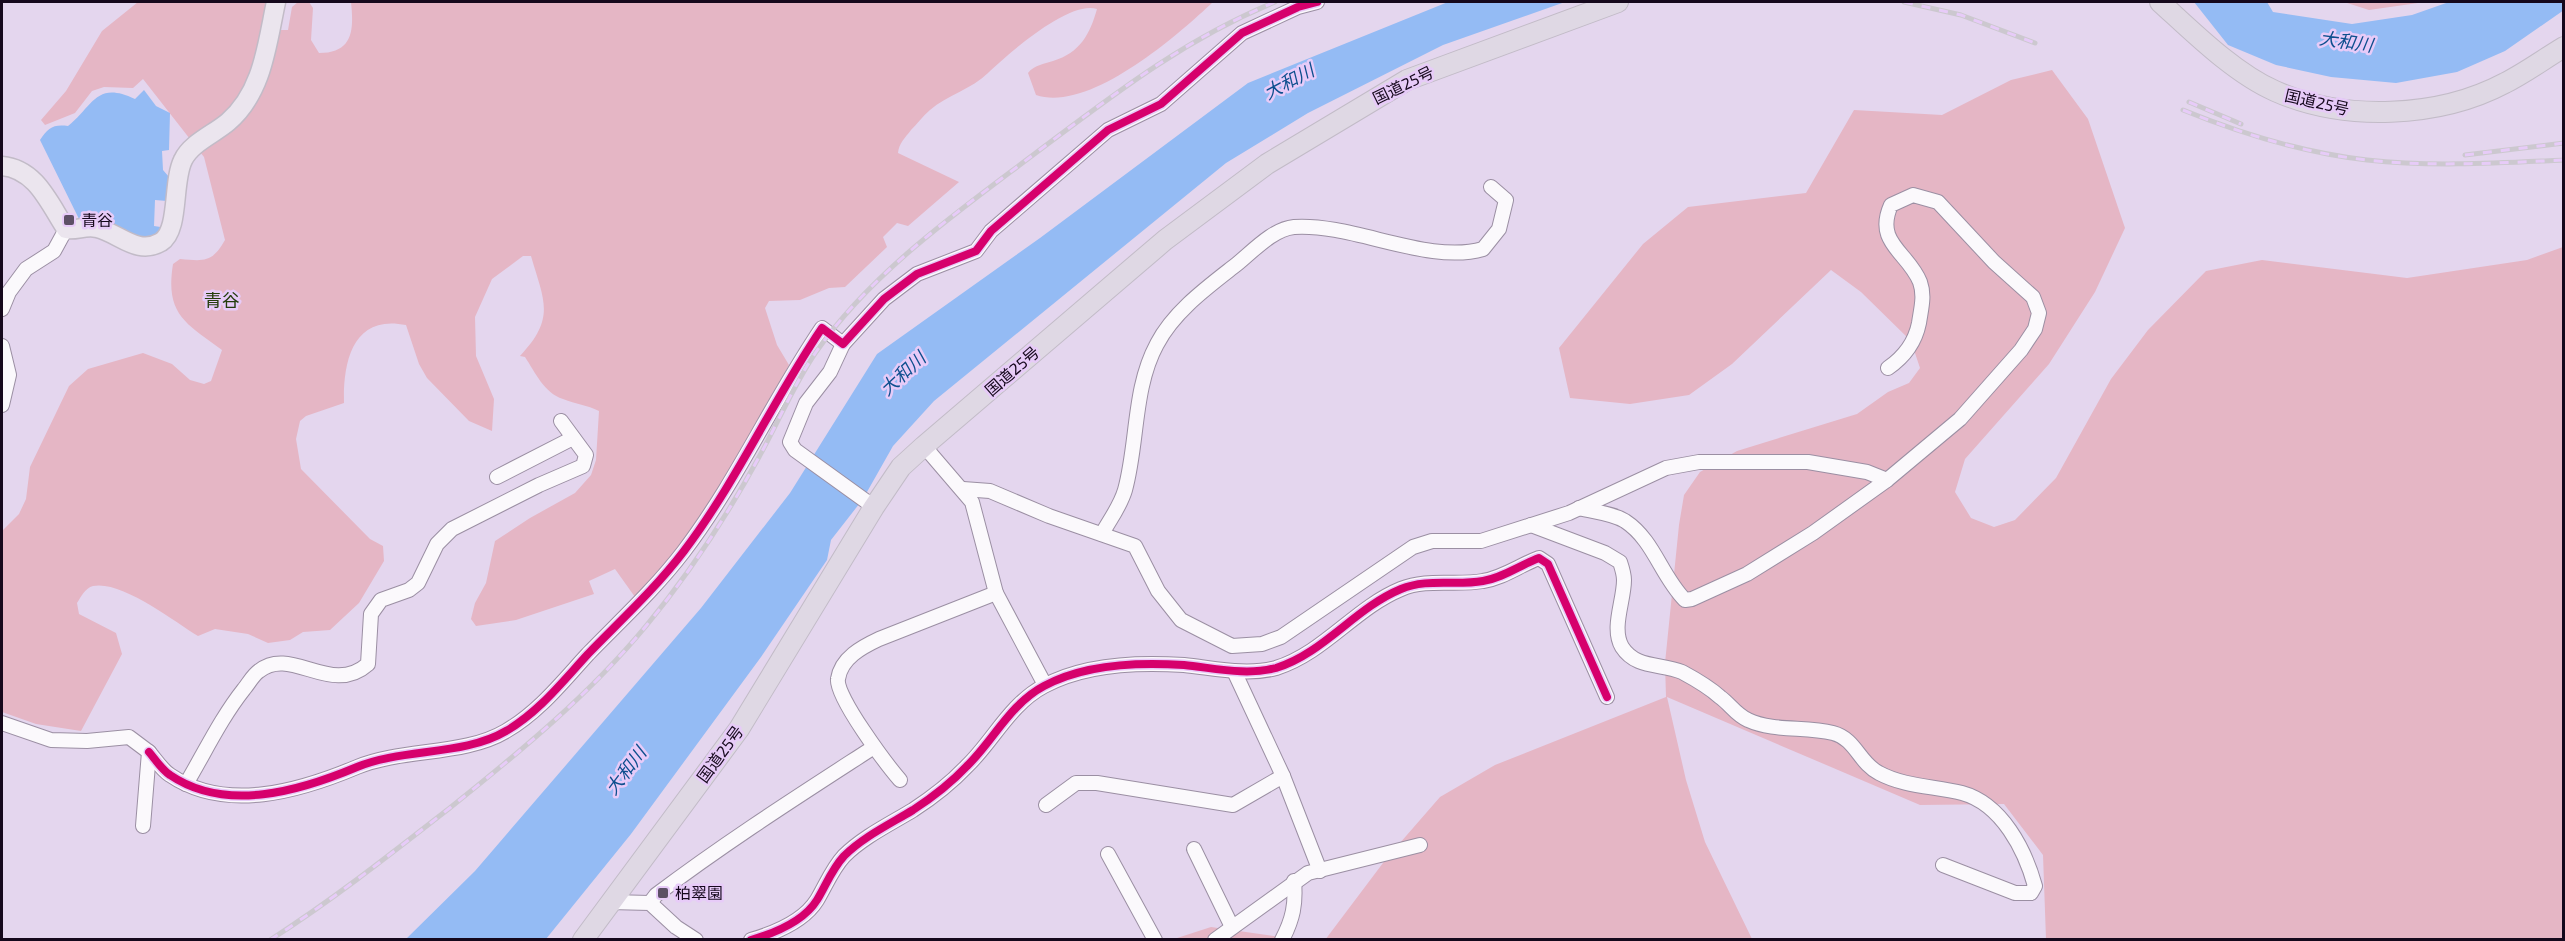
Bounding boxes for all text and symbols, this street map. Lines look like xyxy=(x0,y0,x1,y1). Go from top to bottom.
water label: 大和川 xyxy=(2318,26,2376,56)
water label: 大和川 xyxy=(1260,58,1319,104)
street label: 国道25号 xyxy=(1369,62,1436,107)
street label: 国道25号 xyxy=(2283,85,2351,118)
place label: 青谷 xyxy=(81,210,113,229)
marker: 青谷 xyxy=(62,213,76,227)
district label: 青谷 xyxy=(204,289,240,311)
street label: 国道25号 xyxy=(981,342,1043,399)
water label: 大和川 xyxy=(875,345,931,400)
street label: 国道25号 xyxy=(693,722,747,786)
water label: 大和川 xyxy=(600,741,651,799)
place label: 柏翠園 xyxy=(675,883,723,902)
marker: 柏翠園 xyxy=(656,886,670,900)

